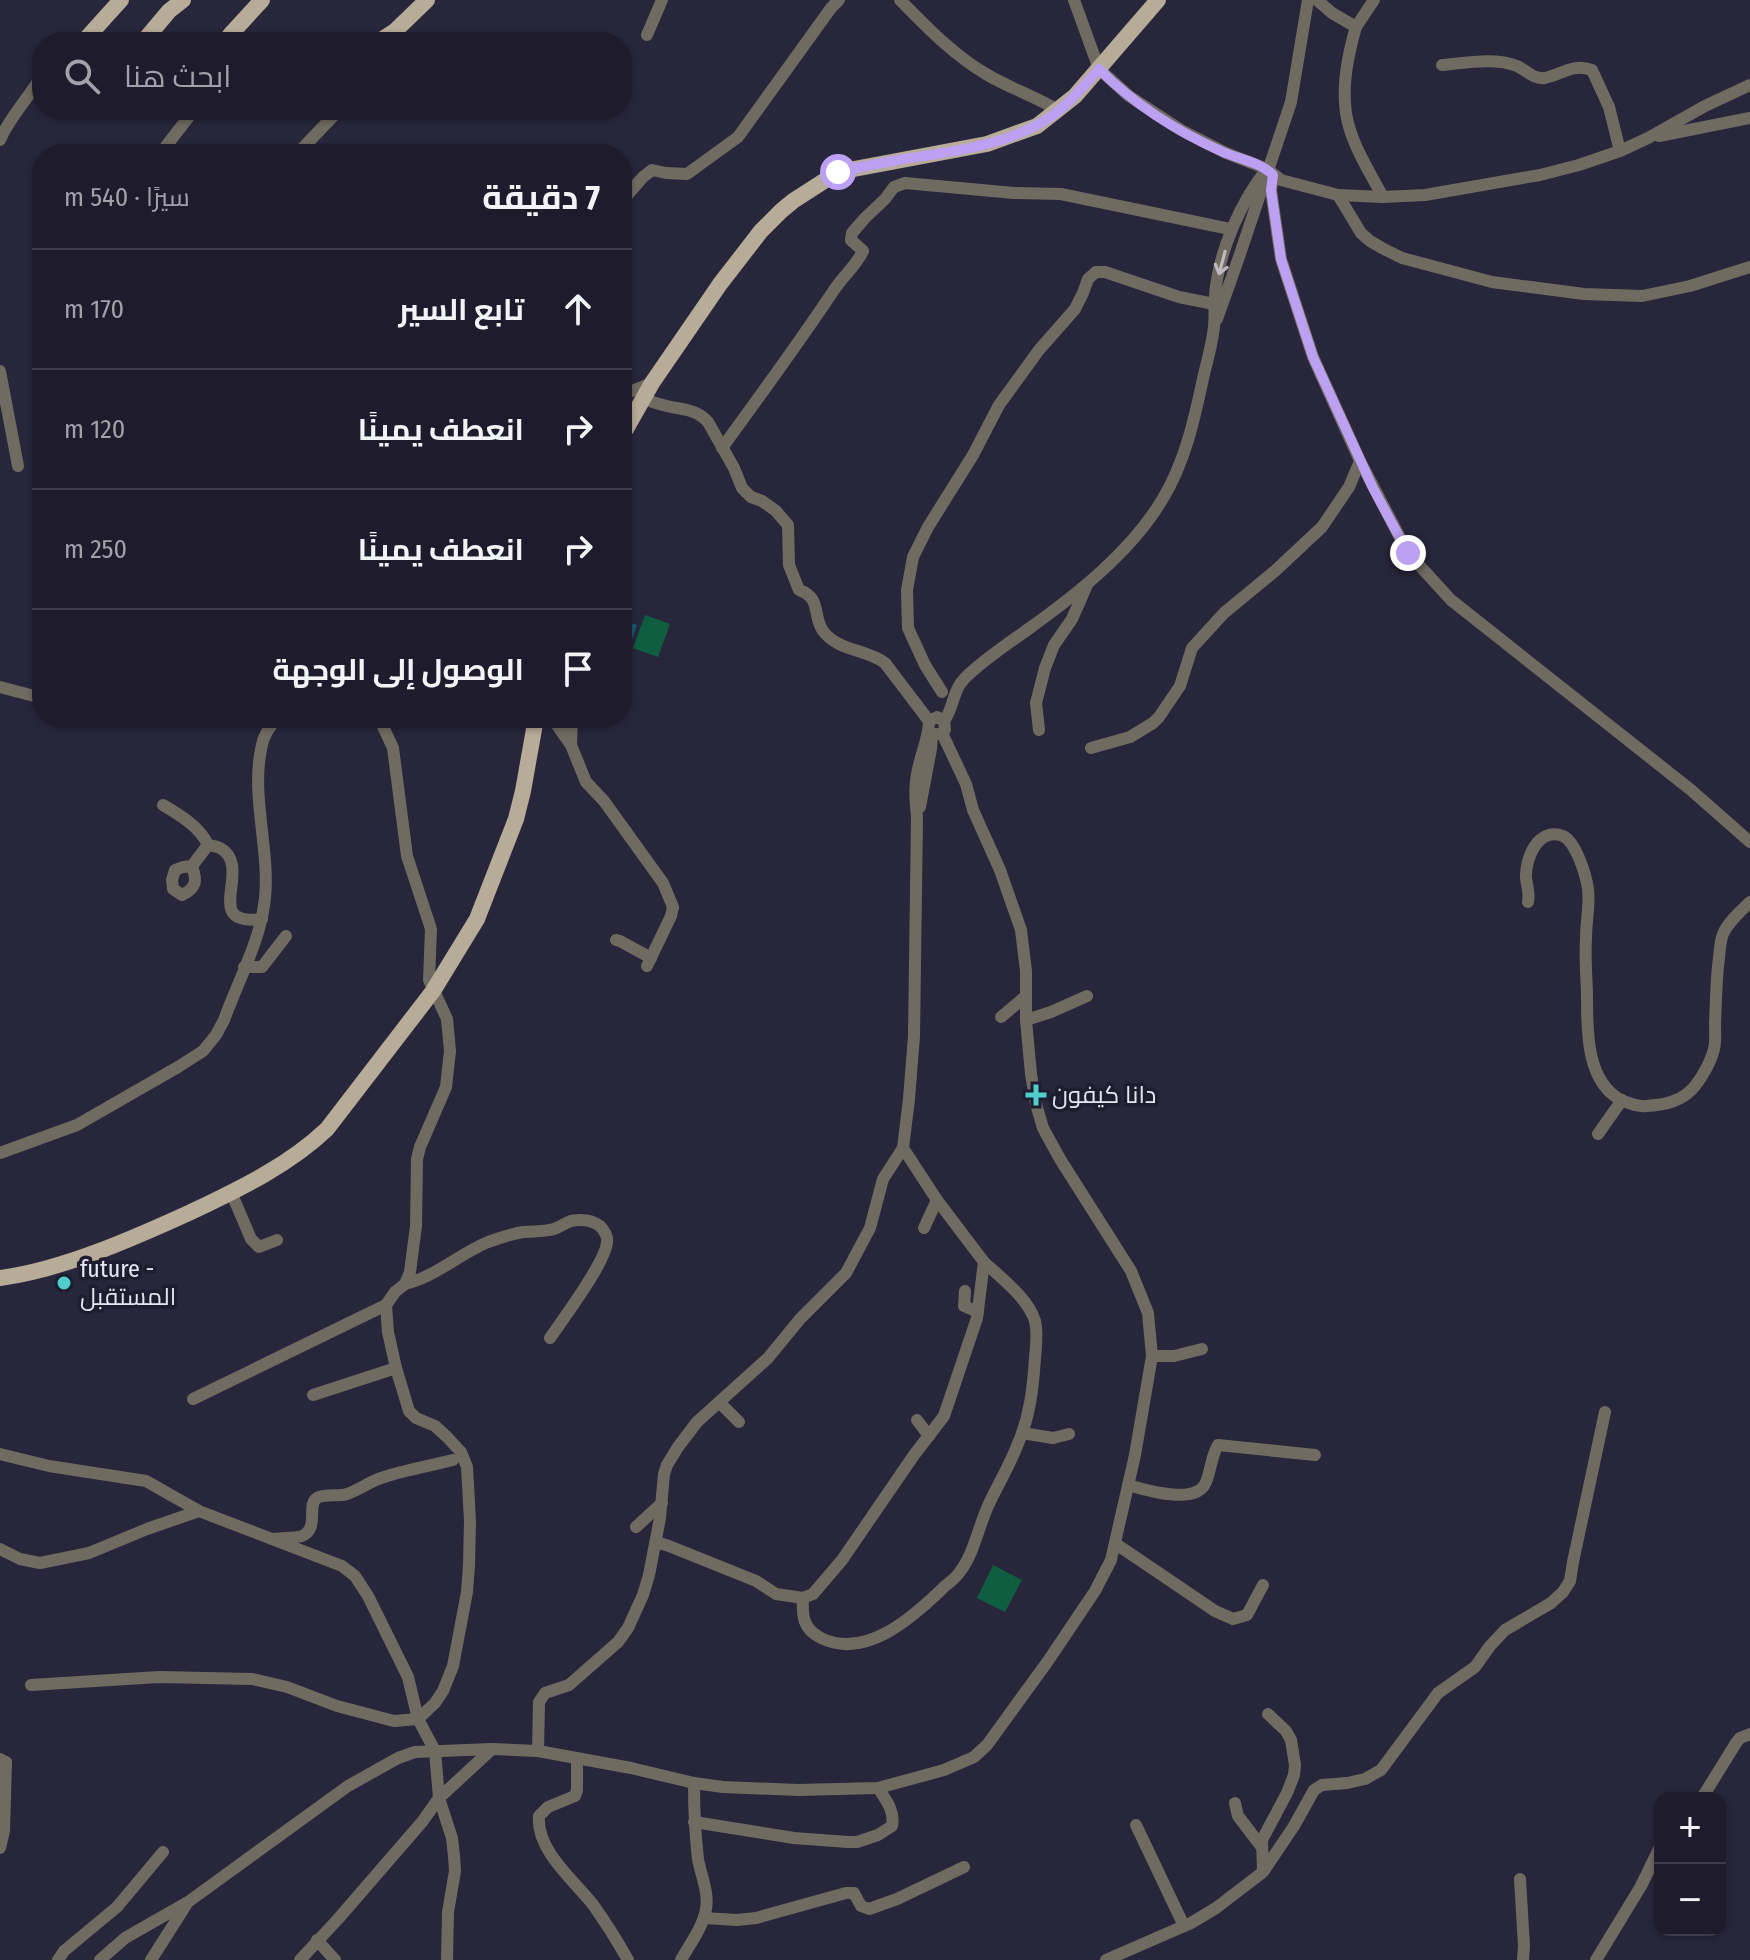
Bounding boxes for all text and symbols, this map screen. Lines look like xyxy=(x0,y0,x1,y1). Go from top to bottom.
search box xyxy=(32,32,632,120)
icon: search xyxy=(60,54,104,98)
text: ابحث هنا xyxy=(124,59,231,95)
route start xyxy=(820,154,856,190)
text: 7 دقيقة xyxy=(482,177,600,218)
text: سيرًا · 540 m xyxy=(64,182,190,213)
one-way arrow xyxy=(1214,250,1229,276)
icon: ahead xyxy=(556,287,600,331)
text: تابع السير xyxy=(398,292,524,328)
text: 170 m xyxy=(64,294,124,325)
icon: right xyxy=(556,407,600,451)
text: انعطف يمينًا xyxy=(358,412,524,448)
text: 120 m xyxy=(64,414,125,445)
icon: right xyxy=(556,527,600,571)
text: انعطف يمينًا xyxy=(358,532,524,568)
text: 250 m xyxy=(64,534,127,565)
route end xyxy=(1390,535,1426,571)
icon: arrive xyxy=(556,647,600,691)
text: الوصول إلى الوجهة xyxy=(273,652,524,688)
place label: دانا كيفون xyxy=(1052,1081,1156,1109)
marker: دانا كيفون xyxy=(1027,1086,1045,1104)
place label: future - المستقبل xyxy=(80,1255,176,1311)
marker: future - المستقبل xyxy=(55,1274,73,1292)
map controls xyxy=(1654,1792,1726,1936)
button: + xyxy=(1654,1792,1726,1864)
button: − xyxy=(1654,1864,1726,1936)

